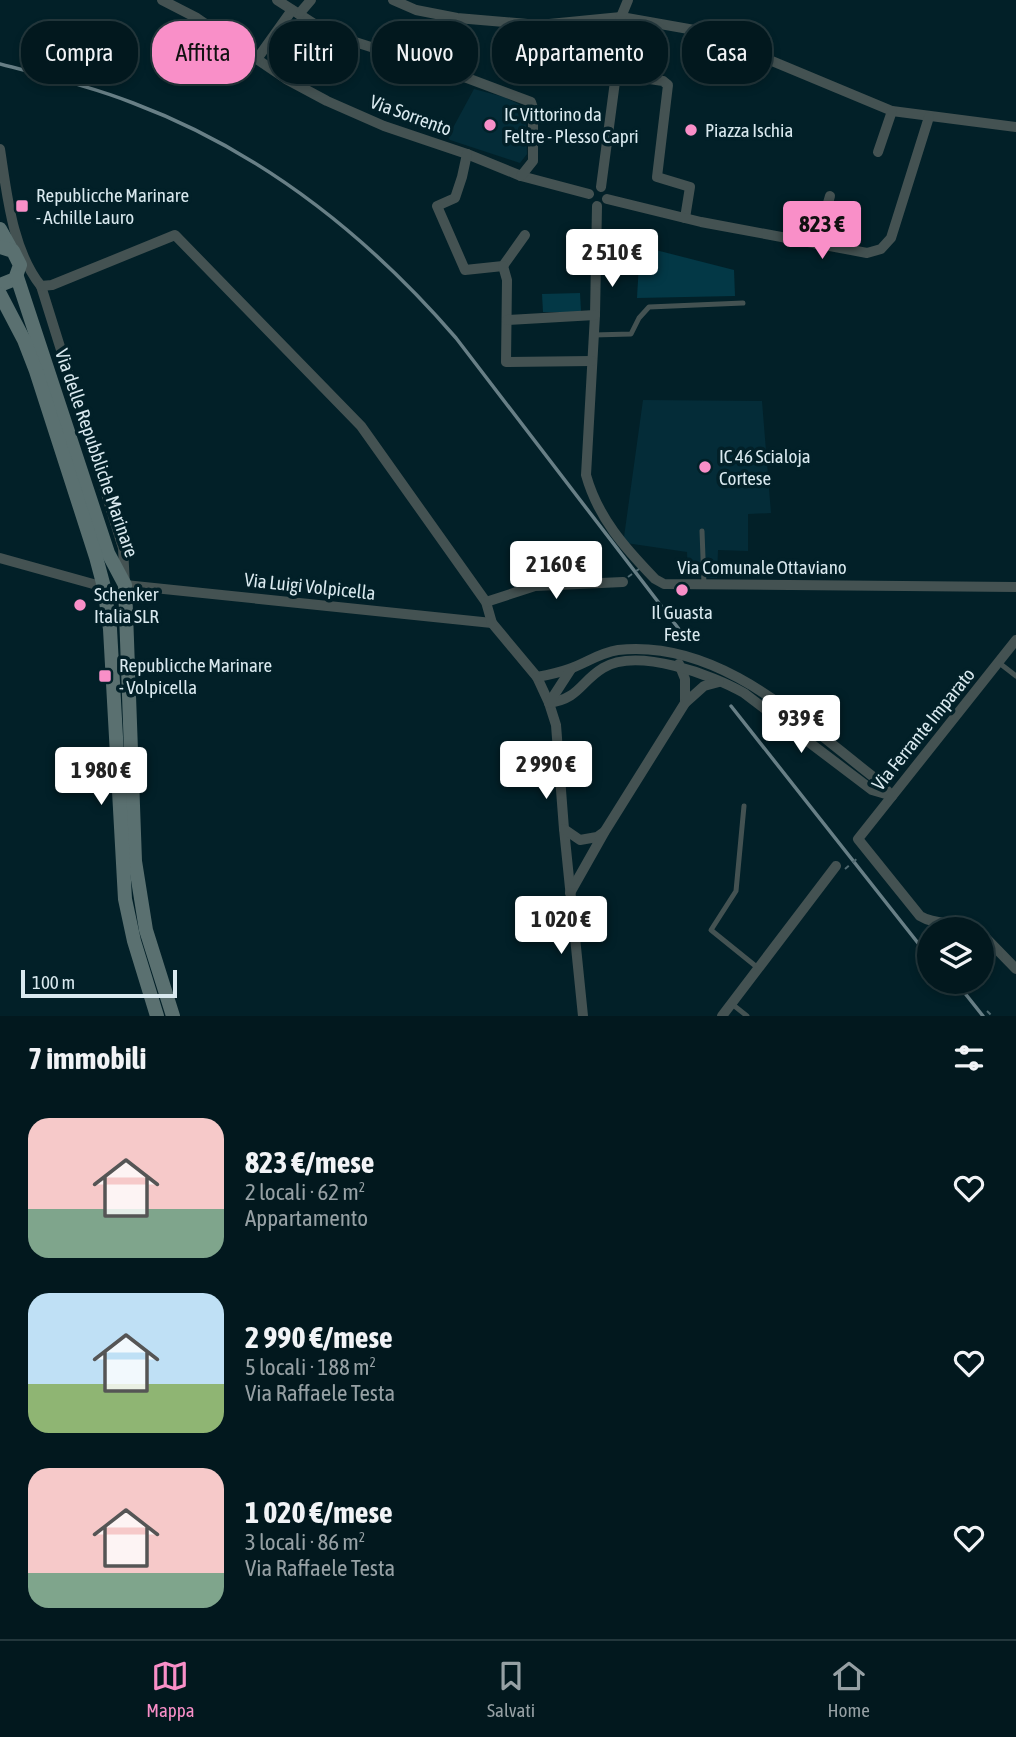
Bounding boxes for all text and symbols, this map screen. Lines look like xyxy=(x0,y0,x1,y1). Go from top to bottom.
chip: Compra xyxy=(21,21,138,84)
chip: Affitta xyxy=(152,21,255,84)
chip: Filtri xyxy=(269,21,358,84)
chip: Nuovo xyxy=(372,21,478,84)
chip: Appartamento xyxy=(492,21,668,84)
chip: Casa xyxy=(682,21,772,84)
street label: Via Sorrento xyxy=(367,90,455,140)
place label: IC Vittorino da Feltre - Plesso Capri xyxy=(504,103,639,147)
marker: IC Vittorino da Feltre - Plesso Capri xyxy=(482,117,498,133)
place label: Piazza Ischia xyxy=(705,119,793,141)
marker: Piazza Ischia xyxy=(683,122,699,138)
place label: Republicche Marinare - Achille Lauro xyxy=(36,184,189,228)
marker: Republicche Marinare - Achille Lauro xyxy=(14,198,30,214)
pin: 823 € xyxy=(773,202,871,261)
text: 823 € xyxy=(799,211,845,237)
pin: 2 510 € xyxy=(547,230,677,289)
text: 2 510 € xyxy=(582,239,642,265)
street label: Via delle Repubbliche Marinare xyxy=(51,346,143,560)
place label: IC 46 Scialoja Cortese xyxy=(719,445,811,489)
marker: IC 46 Scialoja Cortese xyxy=(697,459,713,475)
pin: 2 160 € xyxy=(491,542,621,601)
text: 2 160 € xyxy=(526,551,586,577)
street label: Via Comunale Ottaviano xyxy=(677,556,847,578)
street label: Via Luigi Volpicella xyxy=(243,568,377,604)
marker: Il Guasta Feste xyxy=(674,582,690,598)
place label: Schenker Italia SLR xyxy=(94,583,159,627)
marker: Schenker Italia SLR xyxy=(72,597,88,613)
place label: Il Guasta Feste xyxy=(651,601,713,645)
place label: Republicche Marinare - Volpicella xyxy=(119,654,272,698)
street label: Via Ferrante Imparato xyxy=(867,663,979,795)
marker: Republicche Marinare - Volpicella xyxy=(97,668,113,684)
pin: 939 € xyxy=(752,696,850,755)
text: 939 € xyxy=(778,705,824,731)
pin: 2 990 € xyxy=(481,742,611,801)
pin: 1 980 € xyxy=(36,748,166,807)
text: 2 990 € xyxy=(516,751,576,777)
text: 1 980 € xyxy=(71,757,131,783)
pin: 1 020 € xyxy=(496,897,626,956)
text: 1 020 € xyxy=(531,906,591,932)
map controls xyxy=(917,917,994,994)
button: layers xyxy=(917,917,994,994)
scale bar xyxy=(21,967,177,999)
text: 100 m xyxy=(32,971,75,993)
icon: filters xyxy=(950,1039,988,1077)
text: 7 immobili xyxy=(28,1041,146,1075)
text: 823 €/mese xyxy=(245,1145,374,1179)
icon: home xyxy=(84,1146,168,1230)
icon: heart xyxy=(950,1169,988,1207)
text: 2 locali · 62 m² xyxy=(245,1179,365,1205)
text: Appartamento xyxy=(245,1205,368,1231)
text: 2 990 €/mese xyxy=(245,1320,393,1354)
icon: home xyxy=(84,1321,168,1405)
icon: heart xyxy=(950,1344,988,1382)
text: 5 locali · 188 m² xyxy=(245,1354,376,1380)
text: Via Raffaele Testa xyxy=(245,1380,395,1406)
text: 1 020 €/mese xyxy=(245,1495,393,1529)
icon: home xyxy=(84,1496,168,1580)
icon: heart xyxy=(950,1519,988,1557)
text: 3 locali · 86 m² xyxy=(245,1529,365,1555)
text: Via Raffaele Testa xyxy=(245,1555,395,1581)
tab: Mappa xyxy=(146,1657,195,1721)
tab: Salvati xyxy=(487,1657,535,1721)
tab: Home xyxy=(828,1657,870,1721)

